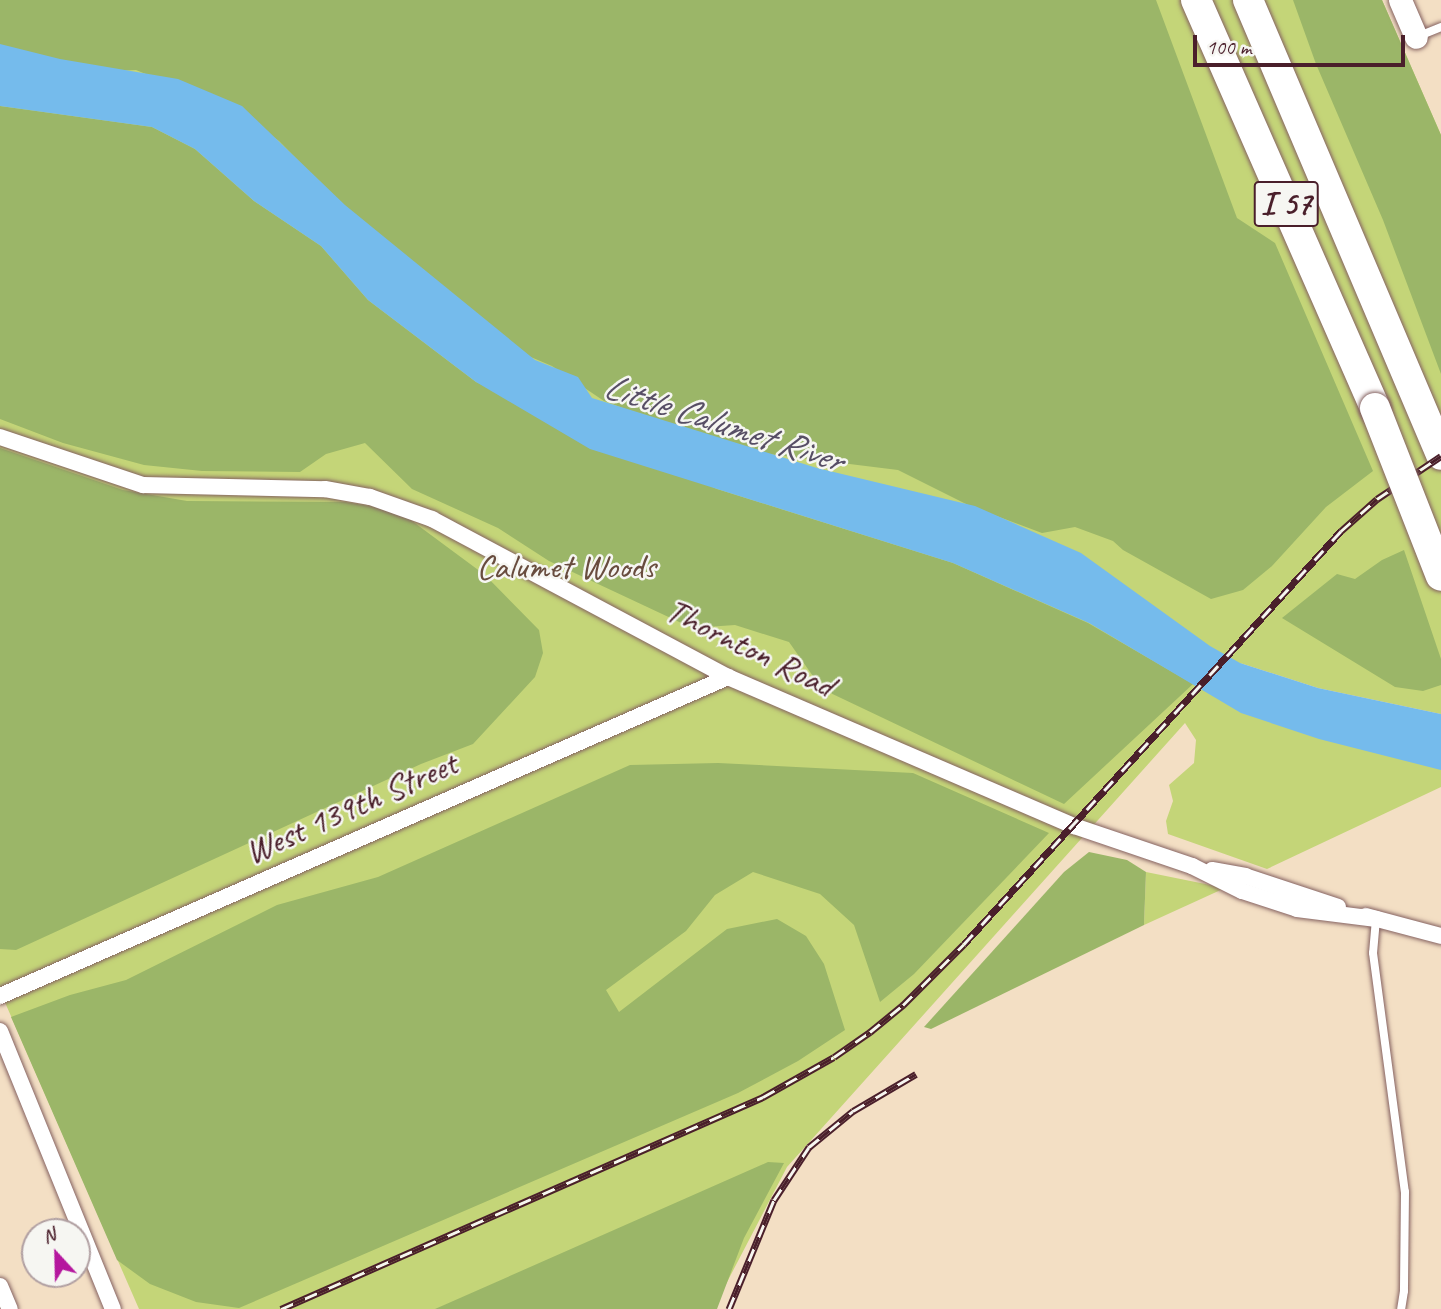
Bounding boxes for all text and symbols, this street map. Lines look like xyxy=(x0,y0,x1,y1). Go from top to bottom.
scale bar xyxy=(1196,21,1408,65)
text: 100 m xyxy=(1206,34,1251,60)
road number: I 57 xyxy=(1253,174,1319,233)
water label: Little Calumet River xyxy=(598,363,848,483)
park label: Calumet Woods xyxy=(476,546,656,588)
street label: Thornton Road xyxy=(660,590,840,706)
street label: West 139th Street xyxy=(238,742,464,874)
north arrow xyxy=(21,1218,91,1288)
text: N xyxy=(39,1222,59,1249)

